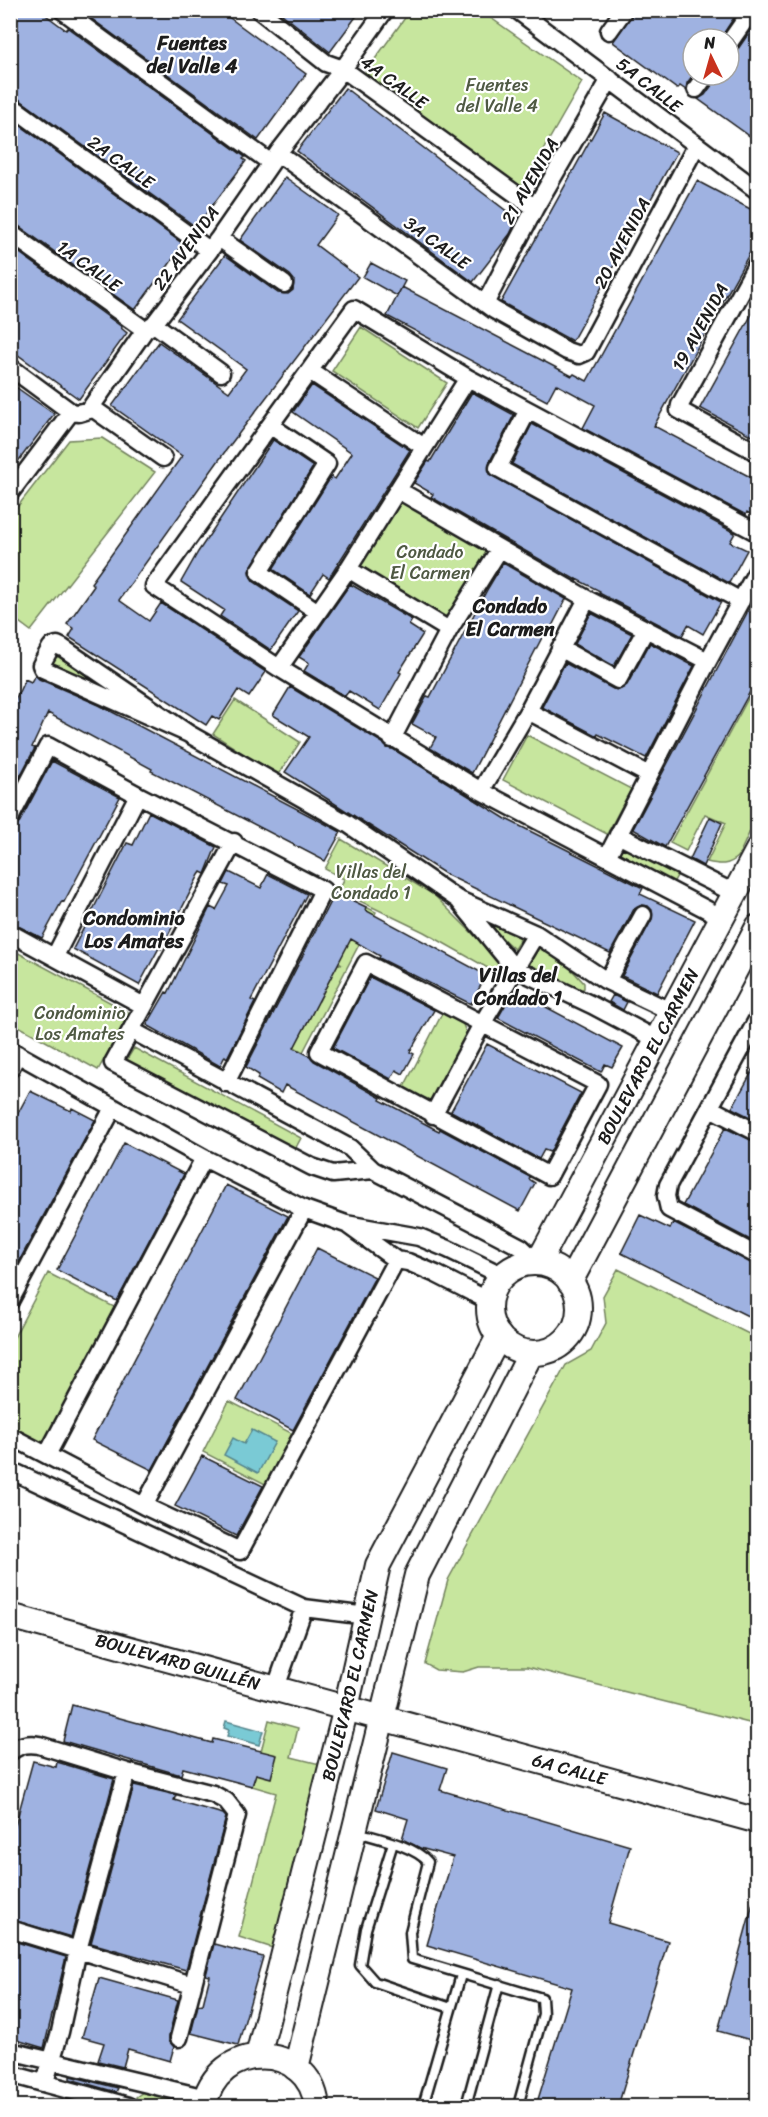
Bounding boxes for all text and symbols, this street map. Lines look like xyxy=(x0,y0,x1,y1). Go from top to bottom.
district label: Fuentes del Valle 4 xyxy=(147,26,238,84)
north arrow xyxy=(681,27,741,87)
text: N xyxy=(702,28,717,58)
street label: 4A CALLE xyxy=(353,46,435,118)
street label: 5A CALLE xyxy=(609,49,690,122)
park label: Fuentes del Valle 4 xyxy=(456,69,538,122)
street label: 2A CALLE xyxy=(81,127,162,198)
street label: 21 AVENIDA xyxy=(492,131,568,231)
street label: 20 AVENIDA xyxy=(584,191,660,295)
street label: 22 AVENIDA xyxy=(144,199,228,297)
street label: 3A CALLE xyxy=(397,208,478,279)
street label: 1A CALLE xyxy=(50,231,129,301)
street label: 19 AVENIDA xyxy=(663,277,737,377)
park label: Condado El Carmen xyxy=(390,536,470,589)
district label: Condado El Carmen xyxy=(465,589,555,647)
park label: Villas del Condado 1 xyxy=(331,856,411,909)
district label: Condominio Los Amates xyxy=(82,901,186,959)
district label: Villas del Condado 1 xyxy=(473,958,563,1016)
street label: BOULEVARD EL CARMEN xyxy=(588,962,708,1150)
park label: Condominio Los Amates xyxy=(34,997,126,1050)
street label: BOULEVARD EL CARMEN xyxy=(312,1586,388,1785)
street label: BOULEVARD GUILLÉN xyxy=(92,1624,264,1700)
street label: 6A CALLE xyxy=(528,1744,611,1795)

